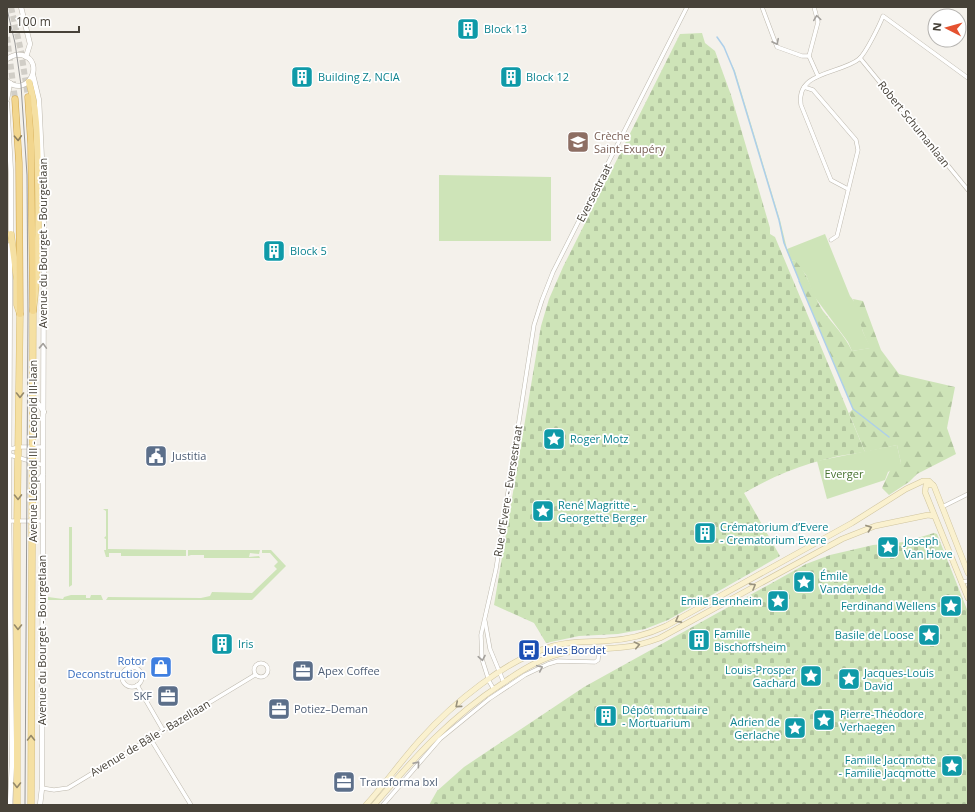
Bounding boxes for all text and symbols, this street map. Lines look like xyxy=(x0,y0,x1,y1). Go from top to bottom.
scale bar xyxy=(10,8,79,34)
north arrow xyxy=(927,8,967,48)
text: 100 m xyxy=(16,13,51,30)
one-way arrow xyxy=(813,15,822,21)
building icon: Block 13 xyxy=(455,16,481,42)
place label: Block 13 xyxy=(484,21,527,36)
text: N xyxy=(929,22,944,32)
one-way arrow xyxy=(771,38,779,46)
building icon: Building Z, NCIA xyxy=(289,64,315,90)
building icon: Block 12 xyxy=(498,64,524,90)
place label: Building Z, NCIA xyxy=(318,69,400,84)
place label: Block 12 xyxy=(526,69,569,84)
street label: Robert Schumanlaan xyxy=(875,77,954,170)
place label: Crèche Saint-Exupéry xyxy=(594,128,665,156)
school or university icon: Crèche Saint-Exupéry xyxy=(565,129,591,155)
one-way arrow xyxy=(13,135,22,141)
street label: Avenue du Bourget - Bourgetlaan xyxy=(35,158,50,328)
street label: Eversestraat xyxy=(572,161,615,224)
building icon: Block 5 xyxy=(261,238,287,264)
place label: Block 5 xyxy=(290,243,327,258)
one-way arrow xyxy=(39,343,48,349)
street label: Avenue Léopold III - Leopold III-laan xyxy=(25,360,40,542)
one-way arrow xyxy=(16,392,24,398)
street label: Rue d'Evere - Eversestraat xyxy=(490,424,525,558)
place icon: Roger Motz xyxy=(541,426,567,452)
place label: Roger Motz xyxy=(570,431,629,446)
public building icon: Justitia xyxy=(143,443,169,469)
place label: Justitia xyxy=(171,448,206,463)
park label: Everger xyxy=(825,466,864,481)
one-way arrow xyxy=(14,494,22,500)
place label: René Magritte - Georgette Berger xyxy=(558,497,647,525)
place icon: René Magritte - Georgette Berger xyxy=(530,498,556,524)
place label: Crématorium d’Evere - Crematorium Evere xyxy=(720,519,829,547)
building icon: Crématorium d’Evere - Crematorium Evere xyxy=(692,520,718,546)
one-way arrow xyxy=(865,524,872,533)
place label: Joseph Van Hove xyxy=(903,533,953,561)
place icon: Joseph Van Hove xyxy=(875,534,901,560)
street label: Avenue du Bourget - Bourgetlaan xyxy=(34,555,49,725)
place label: Émile Vandervelde xyxy=(820,568,884,596)
place icon: Émile Vandervelde xyxy=(791,569,817,595)
one-way arrow xyxy=(749,584,756,591)
place icon: Emile Bernheim xyxy=(765,588,791,614)
place label: Emile Bernheim xyxy=(681,593,762,608)
place icon: Ferdinand Wellens xyxy=(938,593,964,619)
place label: Ferdinand Wellens xyxy=(841,598,936,613)
one-way arrow xyxy=(675,615,682,622)
place icon: Basile de Loose xyxy=(916,622,942,648)
one-way arrow xyxy=(13,624,22,630)
place label: Famille Bischoffsheim xyxy=(714,626,786,654)
building icon: Famille Bischoffsheim xyxy=(686,627,712,653)
place label: Basile de Loose xyxy=(835,627,914,642)
building icon: Iris xyxy=(209,631,235,657)
place label: Iris xyxy=(238,636,254,651)
bus stop icon: Jules Bordet xyxy=(516,637,542,663)
one-way arrow xyxy=(634,641,640,649)
place label: Jules Bordet xyxy=(543,642,606,657)
place label: Rotor Deconstruction xyxy=(67,653,146,681)
shop icon: Rotor Deconstruction xyxy=(148,654,174,680)
one-way arrow xyxy=(478,655,486,661)
office icon: Apex Coffee xyxy=(290,658,316,684)
place label: Louis-Prosper Gachard xyxy=(725,662,796,690)
place label: Apex Coffee xyxy=(318,663,380,678)
place icon: Louis-Prosper Gachard xyxy=(798,663,824,689)
one-way arrow xyxy=(535,665,543,673)
place label: Jacques-Louis David xyxy=(863,665,934,693)
place icon: Jacques-Louis David xyxy=(836,666,862,692)
office icon: SKF xyxy=(155,683,181,709)
place label: SKF xyxy=(134,688,152,703)
street label: Avenue de Bâle - Bazellaan xyxy=(87,696,213,779)
office icon: Potiez–Deman xyxy=(266,696,292,722)
one-way arrow xyxy=(455,700,462,707)
place label: Potiez–Deman xyxy=(294,701,368,716)
place label: Dépôt mortuaire - Mortuarium xyxy=(622,702,708,730)
building icon: Dépôt mortuaire - Mortuarium xyxy=(593,703,619,729)
place label: Pierre-Théodore Verhaegen xyxy=(840,706,924,734)
place icon: Pierre-Théodore Verhaegen xyxy=(811,707,837,733)
place label: Adrien de Gerlache xyxy=(730,714,780,742)
place icon: Adrien de Gerlache xyxy=(782,715,808,741)
one-way arrow xyxy=(27,735,35,741)
place label: Famille Jacqmotte - Familie Jacqmotte xyxy=(838,752,936,780)
place icon: Famille Jacqmotte - Familie Jacqmotte xyxy=(939,753,965,779)
one-way arrow xyxy=(412,761,420,769)
office icon: Transforma bxl xyxy=(331,769,357,795)
place label: Transforma bxl xyxy=(360,774,438,789)
one-way arrow xyxy=(13,782,21,788)

